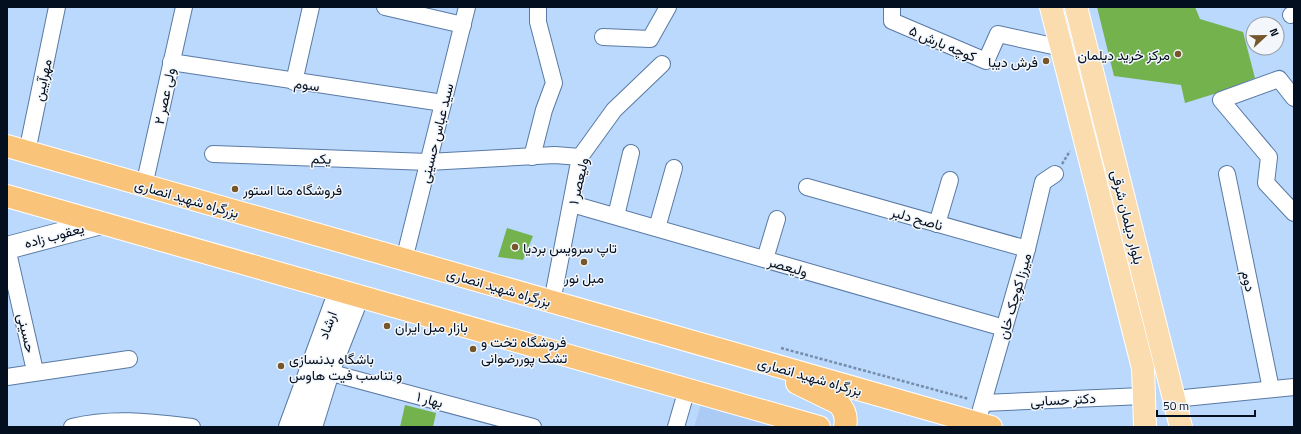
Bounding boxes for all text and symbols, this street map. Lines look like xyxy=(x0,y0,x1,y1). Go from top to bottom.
north arrow xyxy=(1245,16,1285,56)
street label: کوچه بارش ۵ xyxy=(906,19,980,67)
text: N xyxy=(1265,26,1283,39)
place label: مرکز خرید دیلمان xyxy=(1077,44,1170,65)
marker: مرکز خرید دیلمان xyxy=(1173,49,1183,59)
place label: فرش دیبا xyxy=(988,51,1038,72)
marker: فرش دیبا xyxy=(1041,56,1051,66)
street label: مهرآیین xyxy=(27,57,57,103)
street label: ولی عصر ۲ xyxy=(148,66,180,126)
street label: سوم xyxy=(293,72,321,96)
street label: سید عباس حسینی xyxy=(413,81,459,185)
street label: یکم xyxy=(310,147,332,169)
street label: ولیعصر ۱ xyxy=(562,155,594,207)
street label: بلوار دیلمان شرقی xyxy=(1106,168,1150,266)
street label: بزرگراه شهید انصاری xyxy=(132,173,242,223)
place label: فروشگاه متا استور xyxy=(242,179,342,200)
marker: فروشگاه متا استور xyxy=(230,184,240,194)
street label: ناصح دلبر xyxy=(887,200,945,236)
street label: یعقوب زاده xyxy=(22,217,86,253)
place label: تاپ سرویس بردیا xyxy=(523,237,617,258)
marker: تاپ سرویس بردیا xyxy=(510,242,520,252)
street label: ولیعصر xyxy=(765,250,811,282)
street label: میرزا کوچک خان xyxy=(992,250,1036,342)
marker: مبل نور xyxy=(579,257,589,267)
street label: بزرگراه شهید انصاری xyxy=(444,262,554,312)
place label: مبل نور xyxy=(563,267,604,288)
street label: دوم xyxy=(1237,268,1262,294)
street label: ارشاد xyxy=(312,308,342,342)
street label: حسینی xyxy=(12,311,42,355)
place label: بازار مبل ایران xyxy=(395,316,468,337)
marker: بازار مبل ایران xyxy=(382,321,392,331)
place label: فروشگاه تخت و تشک پوررضوانی xyxy=(481,331,567,368)
marker: فروشگاه تخت و تشک پوررضوانی xyxy=(468,344,478,354)
place label: باشگاه بدنسازی و تناسب فیت هاوس xyxy=(289,348,402,385)
street label: بزرگراه شهید انصاری xyxy=(755,351,865,401)
marker: باشگاه بدنسازی و تناسب فیت هاوس xyxy=(276,361,286,371)
street label: بهار ۱ xyxy=(414,385,446,413)
street label: دکتر حسابی xyxy=(1030,387,1097,411)
scale bar xyxy=(1157,392,1255,418)
text: 50 m xyxy=(1163,396,1189,415)

